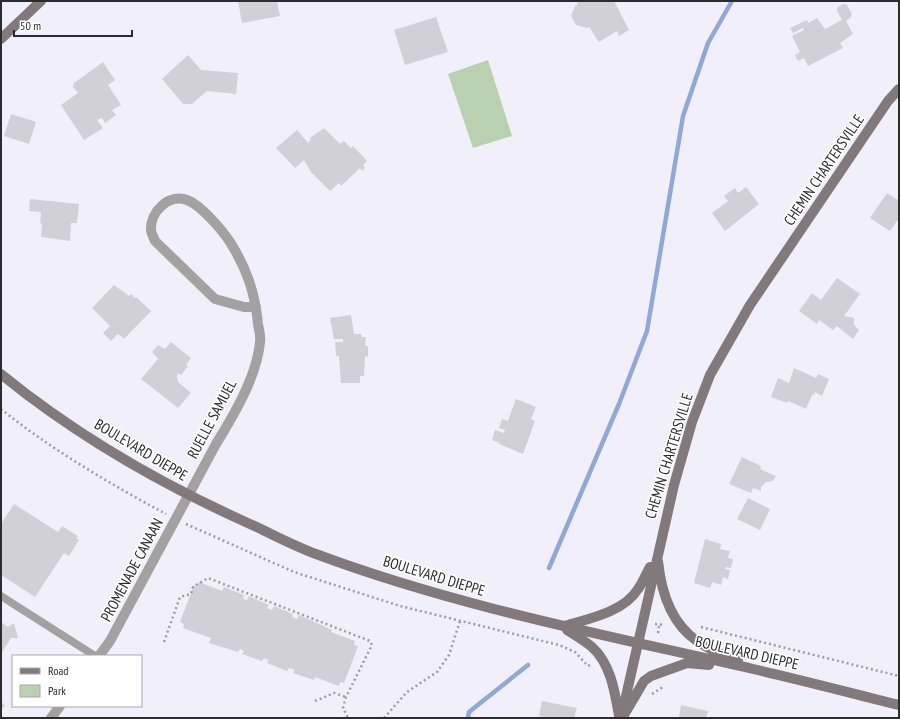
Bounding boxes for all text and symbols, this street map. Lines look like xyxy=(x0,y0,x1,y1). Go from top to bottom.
scale bar xyxy=(14,12,132,38)
text: 50 m xyxy=(20,18,41,33)
street label: CHEMIN CHARTERSVILLE xyxy=(779,110,868,229)
street label: RUELLE SAMUEL xyxy=(183,375,241,462)
street label: CHEMIN CHARTERSVILLE xyxy=(640,391,697,521)
street label: BOULEVARD DIEPPE xyxy=(91,414,191,485)
street label: PROMENADE CANAAN xyxy=(96,515,167,625)
street label: BOULEVARD DIEPPE xyxy=(381,551,487,600)
street label: BOULEVARD DIEPPE xyxy=(694,631,801,674)
legend xyxy=(12,655,142,707)
text: Road xyxy=(48,663,68,678)
text: Park xyxy=(48,683,66,698)

